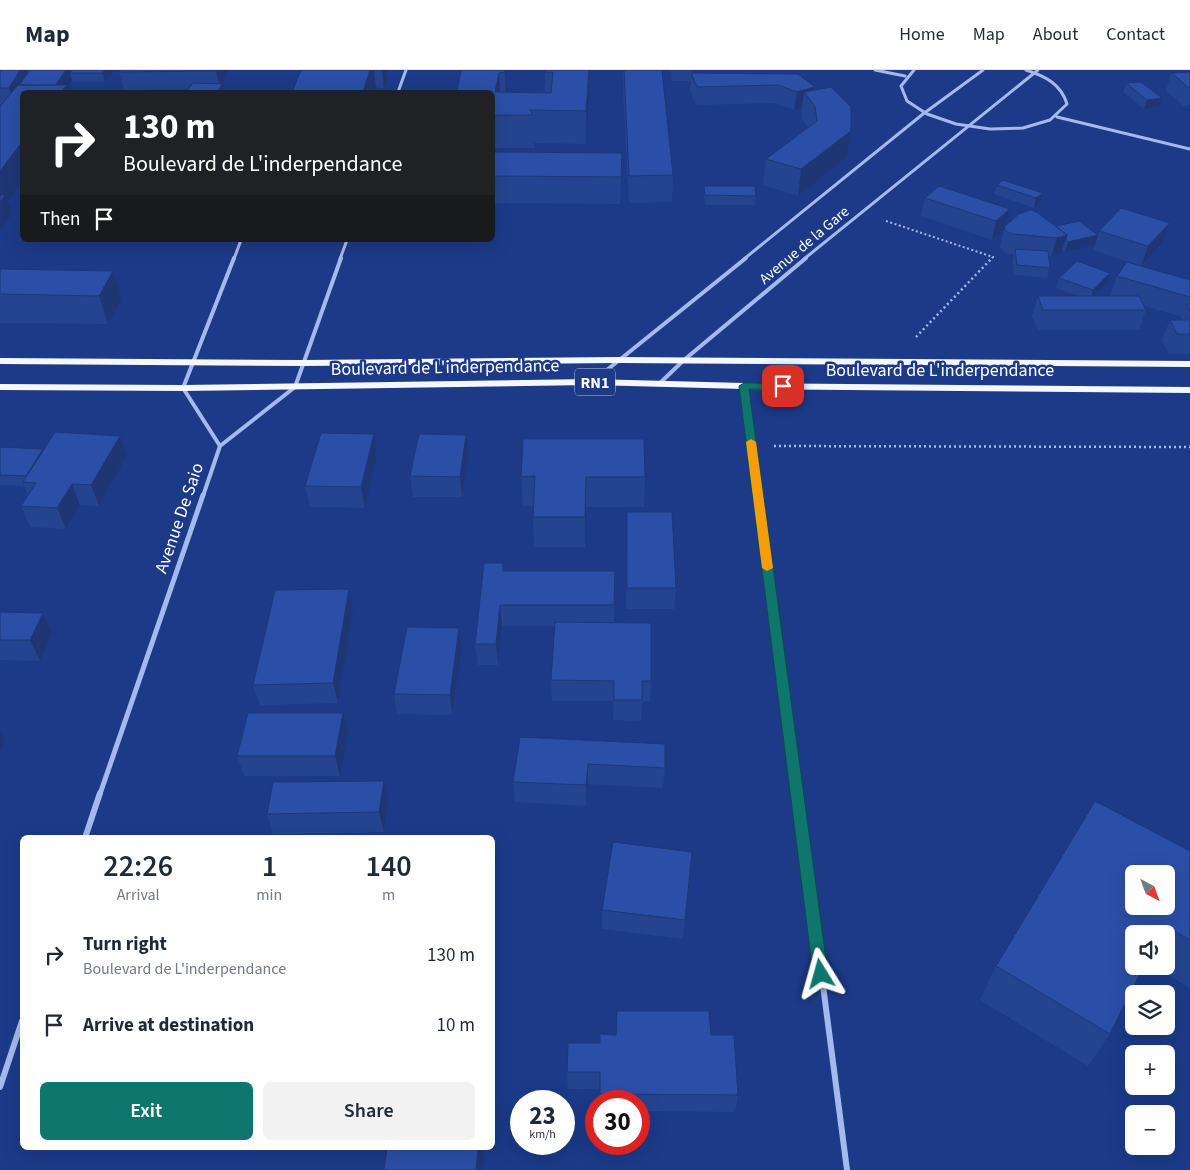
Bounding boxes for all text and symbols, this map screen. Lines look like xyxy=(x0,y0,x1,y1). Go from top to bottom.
text: Map xyxy=(25,17,70,52)
text: Home xyxy=(899,22,945,47)
text: Map xyxy=(973,22,1005,47)
text: About xyxy=(1033,22,1078,47)
text: Contact xyxy=(1106,22,1165,47)
text: 130 m xyxy=(123,102,215,152)
icon: right xyxy=(40,110,105,175)
text: Boulevard de L'inderpendance xyxy=(123,148,402,180)
street label: Avenue de la Gare xyxy=(755,201,854,289)
icon: arrive xyxy=(90,205,118,233)
text: Then xyxy=(40,206,80,233)
street label: Boulevard de L'inderpendance xyxy=(331,353,560,382)
street label: Boulevard de L'inderpendance xyxy=(826,358,1054,383)
pin xyxy=(762,365,804,407)
road number: RN1 xyxy=(575,368,615,396)
icon: arrive xyxy=(769,372,797,400)
street label: Avenue De Saio xyxy=(149,459,210,577)
text: 22:26 xyxy=(103,845,173,888)
text: 1 xyxy=(262,845,277,888)
text: 140 xyxy=(366,845,412,888)
north arrow xyxy=(1125,865,1175,915)
map controls xyxy=(1125,865,1175,1155)
text: Arrival xyxy=(117,884,160,906)
text: min xyxy=(256,884,282,906)
text: m xyxy=(382,884,395,906)
button: sound xyxy=(1125,925,1175,975)
text: Turn right xyxy=(83,931,167,958)
icon: right xyxy=(40,941,68,969)
text: 130 m xyxy=(427,942,475,969)
position arrow xyxy=(794,947,846,999)
text: Boulevard de L'inderpendance xyxy=(83,958,286,980)
button: layers xyxy=(1125,985,1175,1035)
icon: arrive xyxy=(40,1011,68,1039)
text: Arrive at destination xyxy=(83,1012,254,1039)
text: 10 m xyxy=(437,1012,475,1039)
button: + xyxy=(1125,1045,1175,1095)
button: Exit xyxy=(40,1082,253,1140)
button: Share xyxy=(263,1082,475,1140)
speed limit sign: 30 xyxy=(585,1090,650,1155)
text: 23 xyxy=(529,1098,556,1134)
button: − xyxy=(1125,1105,1175,1155)
text: km/h xyxy=(529,1126,556,1143)

